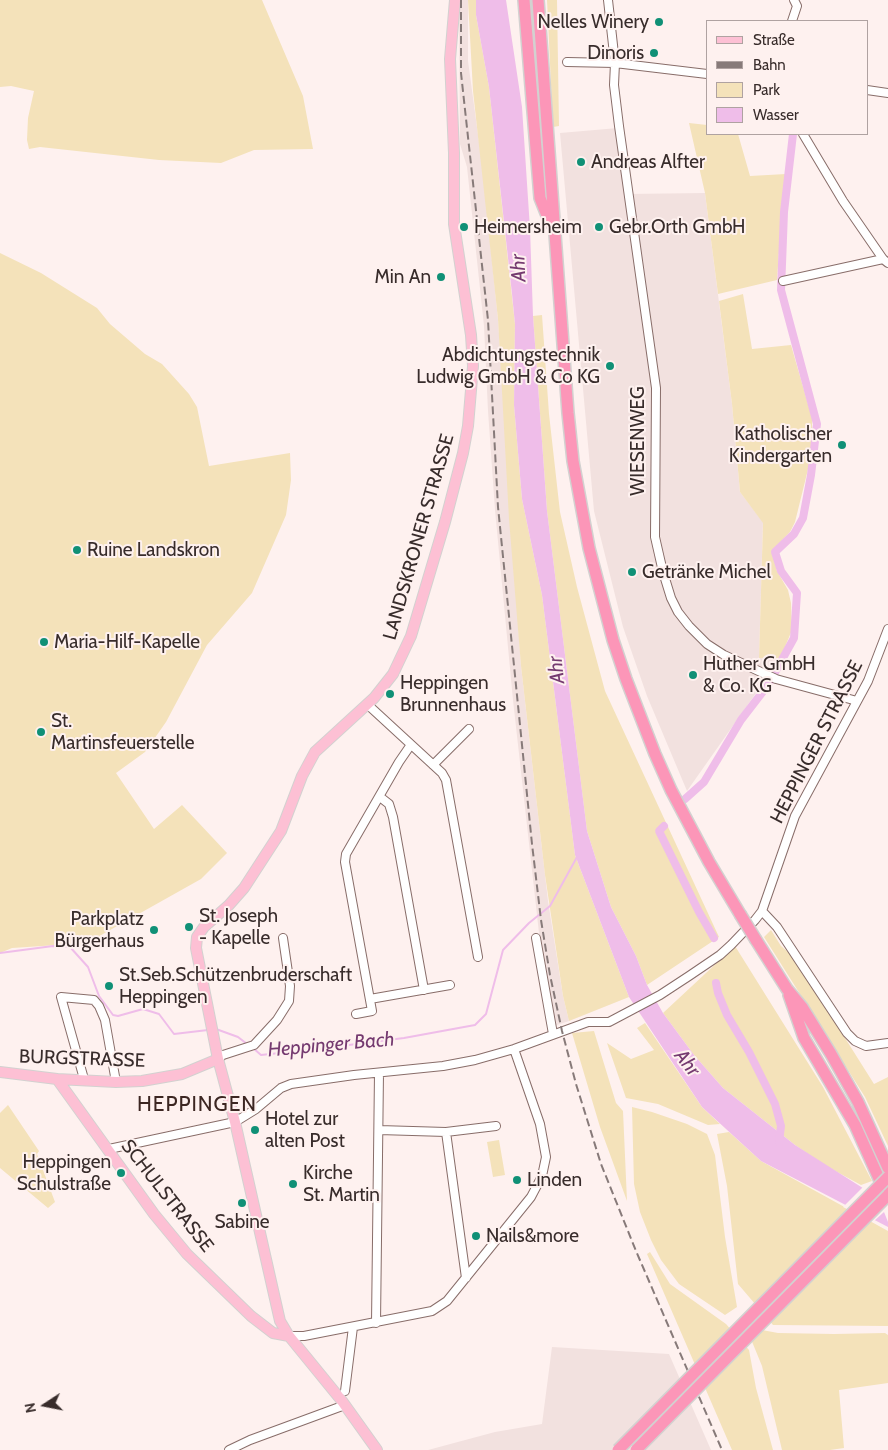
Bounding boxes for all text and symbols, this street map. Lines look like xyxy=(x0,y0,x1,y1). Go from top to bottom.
place label: Nelles Winery xyxy=(538,11,649,33)
marker: Nelles Winery xyxy=(653,16,665,28)
legend xyxy=(706,20,868,135)
text: Straße xyxy=(753,31,795,49)
place label: Dinoris xyxy=(587,42,644,64)
marker: Dinoris xyxy=(648,47,660,59)
text: Bahn xyxy=(753,56,786,74)
text: Park xyxy=(753,81,780,99)
text: Wasser xyxy=(753,106,799,124)
place label: Andreas Alfter xyxy=(591,151,705,173)
marker: Andreas Alfter xyxy=(575,156,587,168)
place label: Heimersheim xyxy=(474,216,582,238)
place label: Gebr.Orth GmbH xyxy=(609,216,745,238)
marker: Heimersheim xyxy=(458,221,470,233)
marker: Gebr.Orth GmbH xyxy=(593,221,605,233)
water label: Ahr xyxy=(506,254,532,282)
place label: Min An xyxy=(375,266,431,288)
marker: Min An xyxy=(435,271,447,283)
place label: Abdichtungstechnik Ludwig GmbH & Co KG xyxy=(416,344,600,388)
marker: Abdichtungstechnik Ludwig GmbH & Co KG xyxy=(604,360,616,372)
street label: WIESENWEG xyxy=(627,386,649,496)
place label: Katholischer Kindergarten xyxy=(729,423,832,467)
street label: LANDSKRONER STRASSE xyxy=(379,431,459,643)
marker: Katholischer Kindergarten xyxy=(836,439,848,451)
place label: Ruine Landskron xyxy=(87,539,220,561)
marker: Ruine Landskron xyxy=(71,544,83,556)
place label: Getränke Michel xyxy=(642,561,771,583)
marker: Getränke Michel xyxy=(626,566,638,578)
place label: Maria-Hilf-Kapelle xyxy=(54,631,200,653)
marker: Maria-Hilf-Kapelle xyxy=(38,636,50,648)
place label: Huther GmbH & Co. KG xyxy=(703,653,816,697)
water label: Ahr xyxy=(544,655,570,685)
street label: HEPPINGER STRASSE xyxy=(766,657,868,827)
marker: Huther GmbH & Co. KG xyxy=(687,669,699,681)
place label: Heppingen Brunnenhaus xyxy=(400,672,506,716)
marker: Heppingen Brunnenhaus xyxy=(384,688,396,700)
place label: St. Martinsfeuerstelle xyxy=(51,710,194,754)
marker: St. Martinsfeuerstelle xyxy=(35,726,47,738)
place label: St. Joseph - Kapelle xyxy=(199,905,278,949)
place label: Parkplatz Bürgerhaus xyxy=(54,908,144,952)
marker: St. Joseph - Kapelle xyxy=(183,921,195,933)
marker: Parkplatz Bürgerhaus xyxy=(148,924,160,936)
place label: St.Seb.Schützenbruderschaft Heppingen xyxy=(119,964,352,1008)
marker: St.Seb.Schützenbruderschaft Heppingen xyxy=(103,980,115,992)
water label: Heppinger Bach xyxy=(267,1028,395,1062)
street label: BURGSTRASSE xyxy=(18,1045,146,1073)
water label: Ahr xyxy=(669,1045,705,1081)
district label: HEPPINGEN xyxy=(136,1092,258,1118)
place label: Hotel zur alten Post xyxy=(265,1108,345,1152)
marker: Hotel zur alten Post xyxy=(249,1124,261,1136)
street label: SCHULSTRASSE xyxy=(116,1135,218,1257)
place label: Heppingen Schulstraße xyxy=(17,1151,111,1195)
place label: Kirche St. Martin xyxy=(303,1162,380,1206)
marker: Heppingen Schulstraße xyxy=(115,1167,127,1179)
place label: Linden xyxy=(527,1169,582,1191)
marker: Linden xyxy=(511,1174,523,1186)
marker: Kirche St. Martin xyxy=(287,1178,299,1190)
marker: Sabine xyxy=(236,1197,248,1209)
place label: Sabine xyxy=(214,1211,270,1233)
place label: Nails&more xyxy=(486,1225,579,1247)
marker: Nails&more xyxy=(470,1230,482,1242)
north arrow xyxy=(20,1380,70,1430)
text: N xyxy=(20,1401,40,1414)

